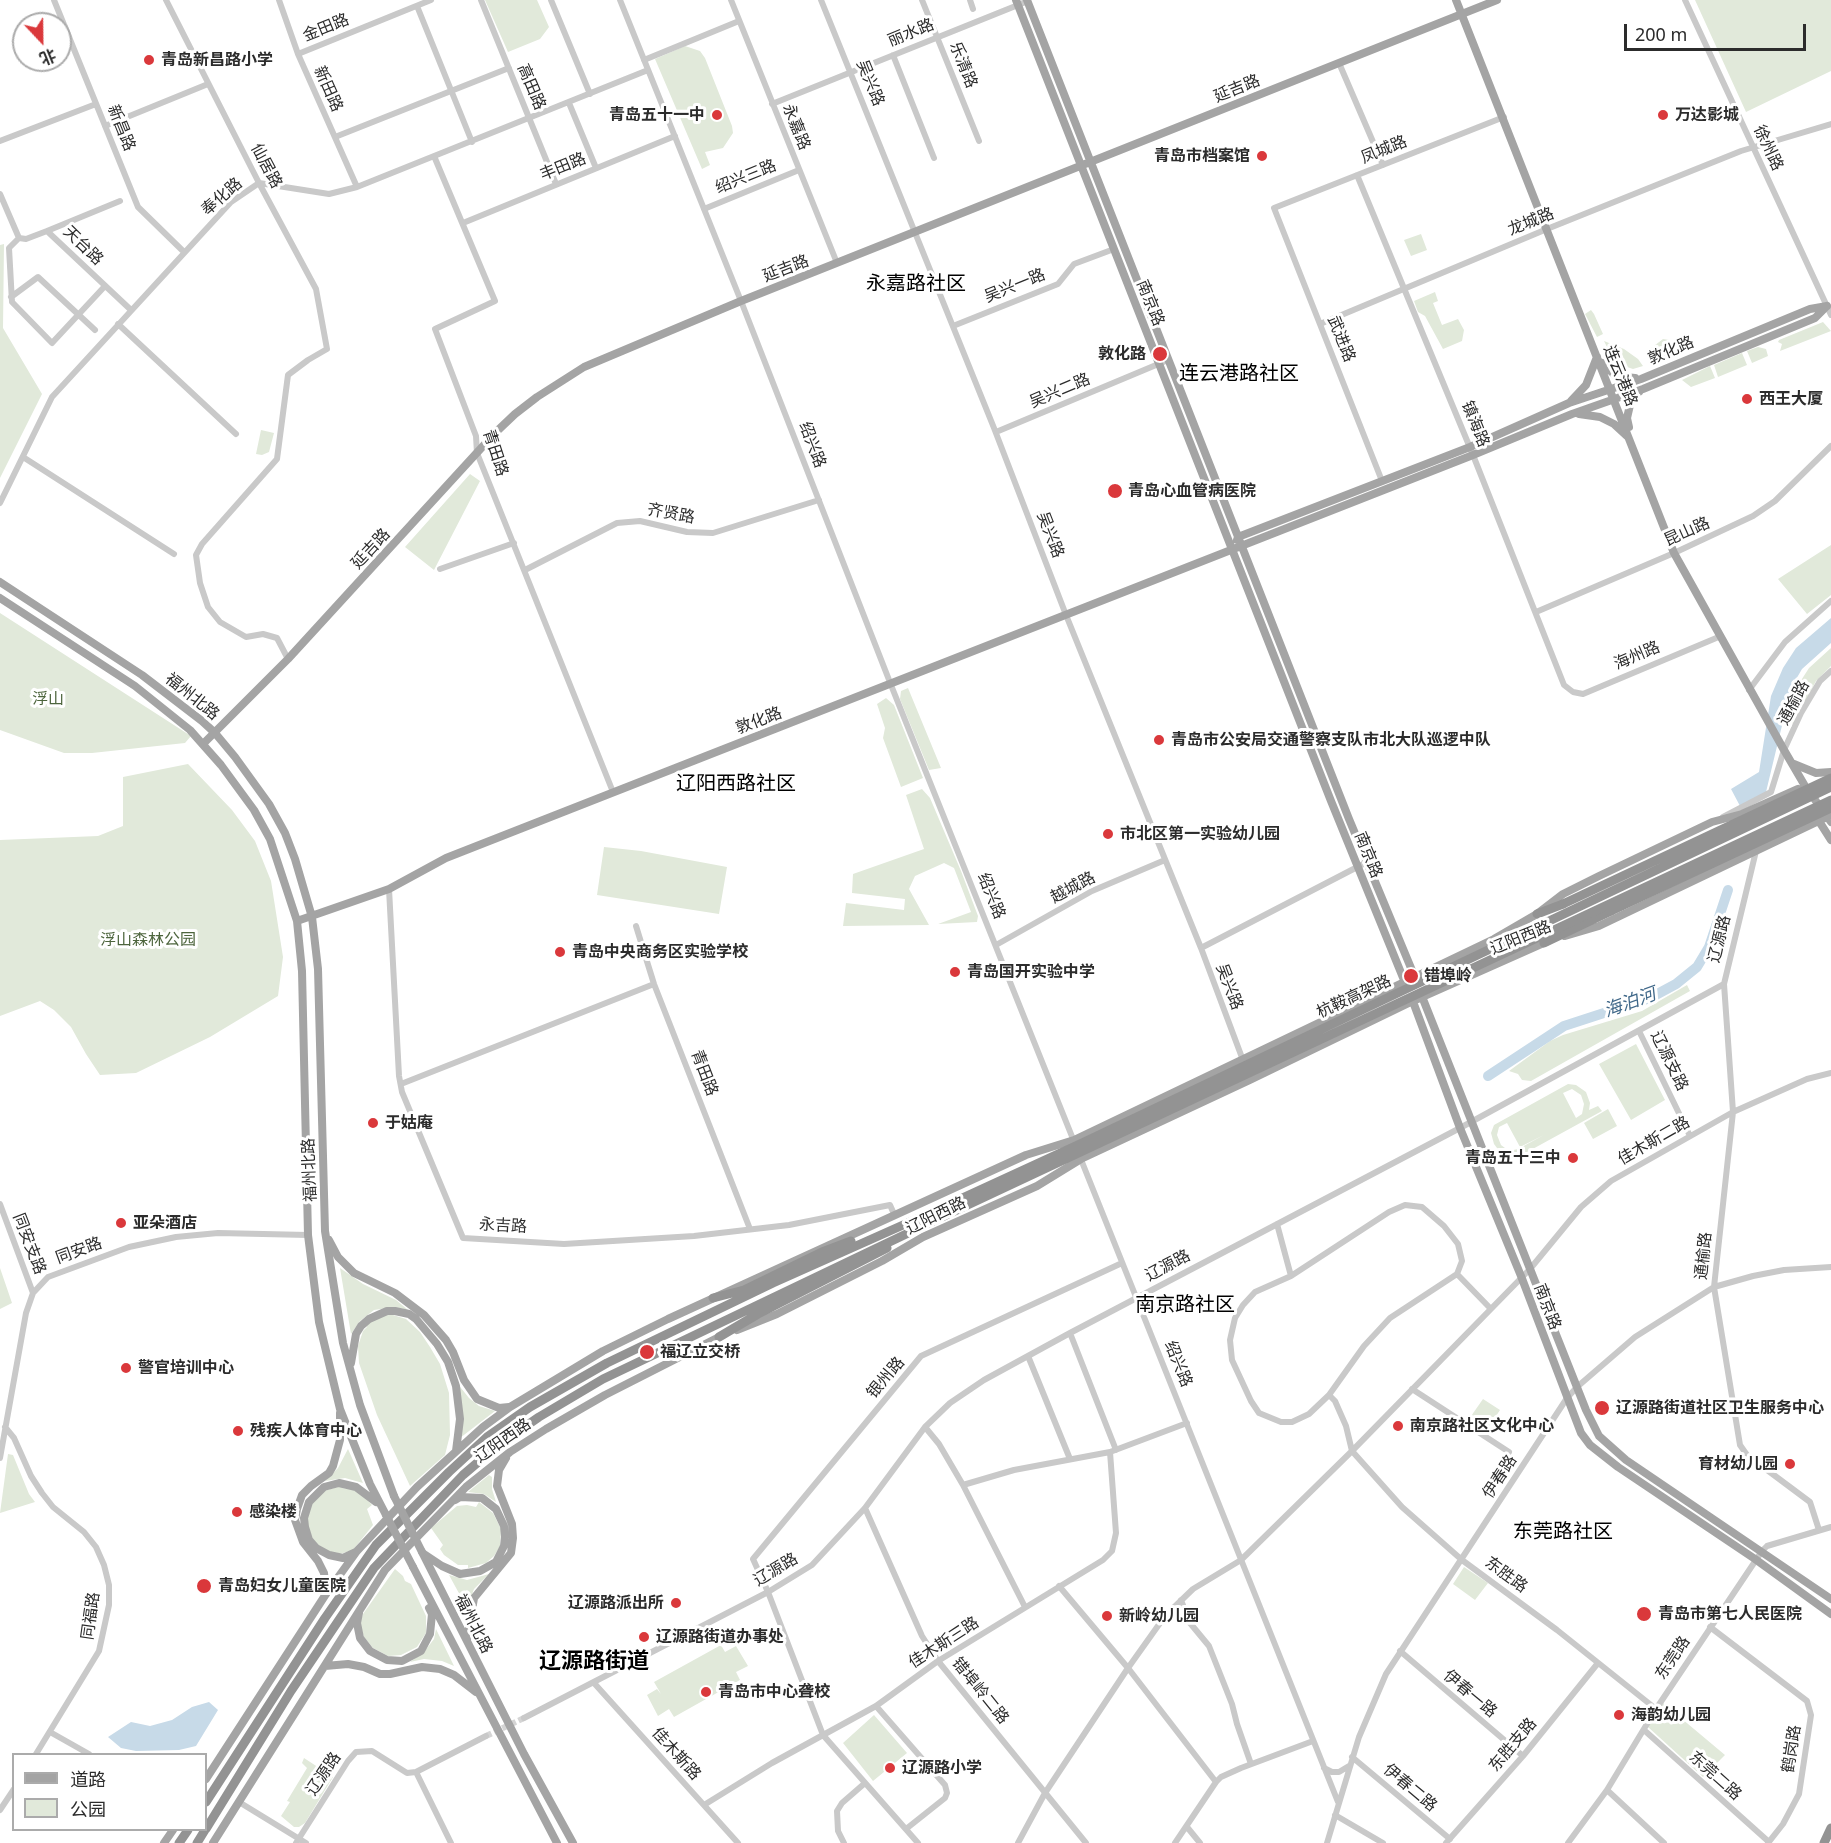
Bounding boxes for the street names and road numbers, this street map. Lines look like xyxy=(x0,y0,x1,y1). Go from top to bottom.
street label: 金田路 xyxy=(300,10,352,46)
street label: 丽水路 xyxy=(885,15,937,51)
street label: 乐清路 xyxy=(945,39,981,91)
street label: 吴兴路 xyxy=(852,57,888,109)
street label: 高田路 xyxy=(513,61,549,113)
street label: 新田路 xyxy=(309,63,347,115)
street label: 延吉路 xyxy=(1211,71,1263,107)
street label: 永嘉路 xyxy=(778,101,814,153)
street label: 新昌路 xyxy=(103,102,139,154)
street label: 徐州路 xyxy=(1749,122,1787,174)
street label: 凤城路 xyxy=(1358,132,1410,168)
street label: 仙居路 xyxy=(246,140,286,192)
street label: 丰田路 xyxy=(537,149,589,185)
street label: 绍兴三路 xyxy=(713,156,779,198)
street label: 奉化路 xyxy=(198,174,246,220)
street label: 龙城路 xyxy=(1505,204,1557,240)
street label: 天台路 xyxy=(59,222,107,270)
street label: 延吉路 xyxy=(760,251,812,287)
street label: 吴兴一路 xyxy=(982,265,1048,307)
street label: 南京路 xyxy=(1132,277,1168,329)
street label: 武进路 xyxy=(1323,313,1359,365)
street label: 敦化路 xyxy=(1645,333,1697,369)
street label: 连云港路 xyxy=(1599,343,1641,409)
street label: 吴兴二路 xyxy=(1027,370,1093,412)
street label: 镇海路 xyxy=(1457,398,1493,450)
street label: 绍兴路 xyxy=(794,419,830,471)
street label: 青田路 xyxy=(478,427,512,479)
street label: 齐贤路 xyxy=(646,500,696,528)
street label: 吴兴路 xyxy=(1032,509,1068,561)
street label: 昆山路 xyxy=(1661,513,1713,551)
street label: 延吉路 xyxy=(348,525,394,573)
street label: 海州路 xyxy=(1611,638,1663,674)
street label: 福州北路 xyxy=(161,669,223,725)
street label: 通榆路 xyxy=(1774,677,1814,729)
street label: 敦化路 xyxy=(733,703,785,739)
street label: 南京路 xyxy=(1350,829,1386,881)
street label: 越城路 xyxy=(1047,868,1099,908)
street label: 绍兴路 xyxy=(973,870,1009,922)
street label: 辽源路 xyxy=(1705,913,1735,965)
street label: 辽阳西路 xyxy=(1488,917,1554,959)
street label: 吴兴路 xyxy=(1211,961,1247,1013)
street label: 杭鞍高架路 xyxy=(1314,971,1394,1023)
street label: 辽源支路 xyxy=(1646,1028,1692,1094)
street label: 青田路 xyxy=(686,1047,722,1099)
street label: 佳木斯二路 xyxy=(1615,1113,1693,1169)
street label: 福州北路 xyxy=(299,1138,321,1202)
street label: 辽阳西路 xyxy=(903,1193,969,1239)
street label: 同安支路 xyxy=(9,1211,49,1277)
street label: 永吉路 xyxy=(479,1215,527,1237)
street label: 通榆路 xyxy=(1692,1231,1716,1281)
street label: 同安路 xyxy=(53,1234,105,1268)
street label: 辽源路 xyxy=(1142,1246,1194,1286)
street label: 南京路 xyxy=(1529,1281,1565,1333)
street label: 绍兴路 xyxy=(1160,1338,1196,1390)
street label: 银州路 xyxy=(863,1353,909,1403)
street label: 辽阳西路 xyxy=(471,1415,535,1467)
street label: 伊春路 xyxy=(1479,1452,1521,1502)
street label: 辽源路 xyxy=(750,1549,802,1591)
street label: 东胜路 xyxy=(1481,1553,1531,1597)
street label: 同福路 xyxy=(78,1591,104,1641)
street label: 福州北路 xyxy=(450,1591,496,1657)
street label: 佳木斯三路 xyxy=(905,1613,983,1673)
street label: 东莞路 xyxy=(1652,1633,1694,1683)
street label: 错埠岭二路 xyxy=(947,1654,1013,1728)
street label: 伊春一路 xyxy=(1439,1666,1501,1722)
street label: 东胜支路 xyxy=(1485,1714,1541,1776)
street label: 佳木斯路 xyxy=(647,1724,705,1784)
street label: 鹤岗路 xyxy=(1779,1724,1805,1774)
street label: 东莞二路 xyxy=(1685,1747,1745,1805)
street label: 辽源路 xyxy=(303,1749,345,1799)
street label: 伊春二路 xyxy=(1379,1760,1441,1816)

